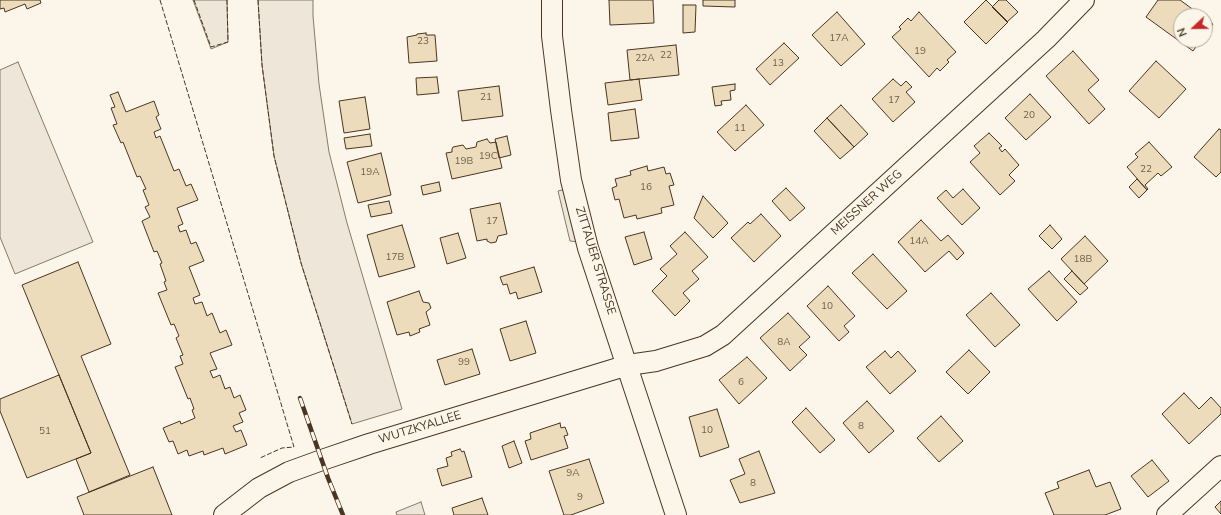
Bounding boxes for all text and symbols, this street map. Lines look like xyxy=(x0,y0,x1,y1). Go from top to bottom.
north arrow xyxy=(1173,8,1213,48)
text: N xyxy=(1174,26,1191,39)
house number: 17A xyxy=(829,33,849,45)
house number: 23 xyxy=(417,36,429,48)
house number: 19 xyxy=(914,46,926,58)
house number: 22 xyxy=(660,50,672,62)
house number: 22A xyxy=(635,53,655,65)
house number: 13 xyxy=(772,58,784,70)
house number: 21 xyxy=(480,92,492,104)
house number: 17 xyxy=(888,95,900,107)
house number: 20 xyxy=(1023,110,1035,122)
house number: 11 xyxy=(734,123,746,135)
house number: 19C xyxy=(479,151,497,163)
house number: 19B xyxy=(455,156,473,168)
house number: 22 xyxy=(1140,164,1152,176)
house number: 19A xyxy=(360,167,380,179)
street label: MEISSNER WEG xyxy=(828,167,906,239)
house number: 16 xyxy=(640,182,652,194)
street label: ZITTAUER STRASSE xyxy=(572,205,618,317)
house number: 17 xyxy=(486,216,498,228)
house number: 14A xyxy=(909,236,929,248)
house number: 17B xyxy=(386,252,404,264)
house number: 18B xyxy=(1074,254,1092,266)
house number: 10 xyxy=(821,301,833,313)
house number: 8A xyxy=(777,337,791,349)
house number: 99 xyxy=(458,357,470,369)
house number: 6 xyxy=(738,377,744,389)
street label: WUTZKYALLEE xyxy=(377,409,463,447)
house number: 8 xyxy=(858,421,864,433)
house number: 10 xyxy=(701,425,713,437)
house number: 51 xyxy=(39,426,51,438)
house number: 9A xyxy=(566,468,580,480)
house number: 8 xyxy=(750,478,756,490)
house number: 9 xyxy=(577,492,583,504)

